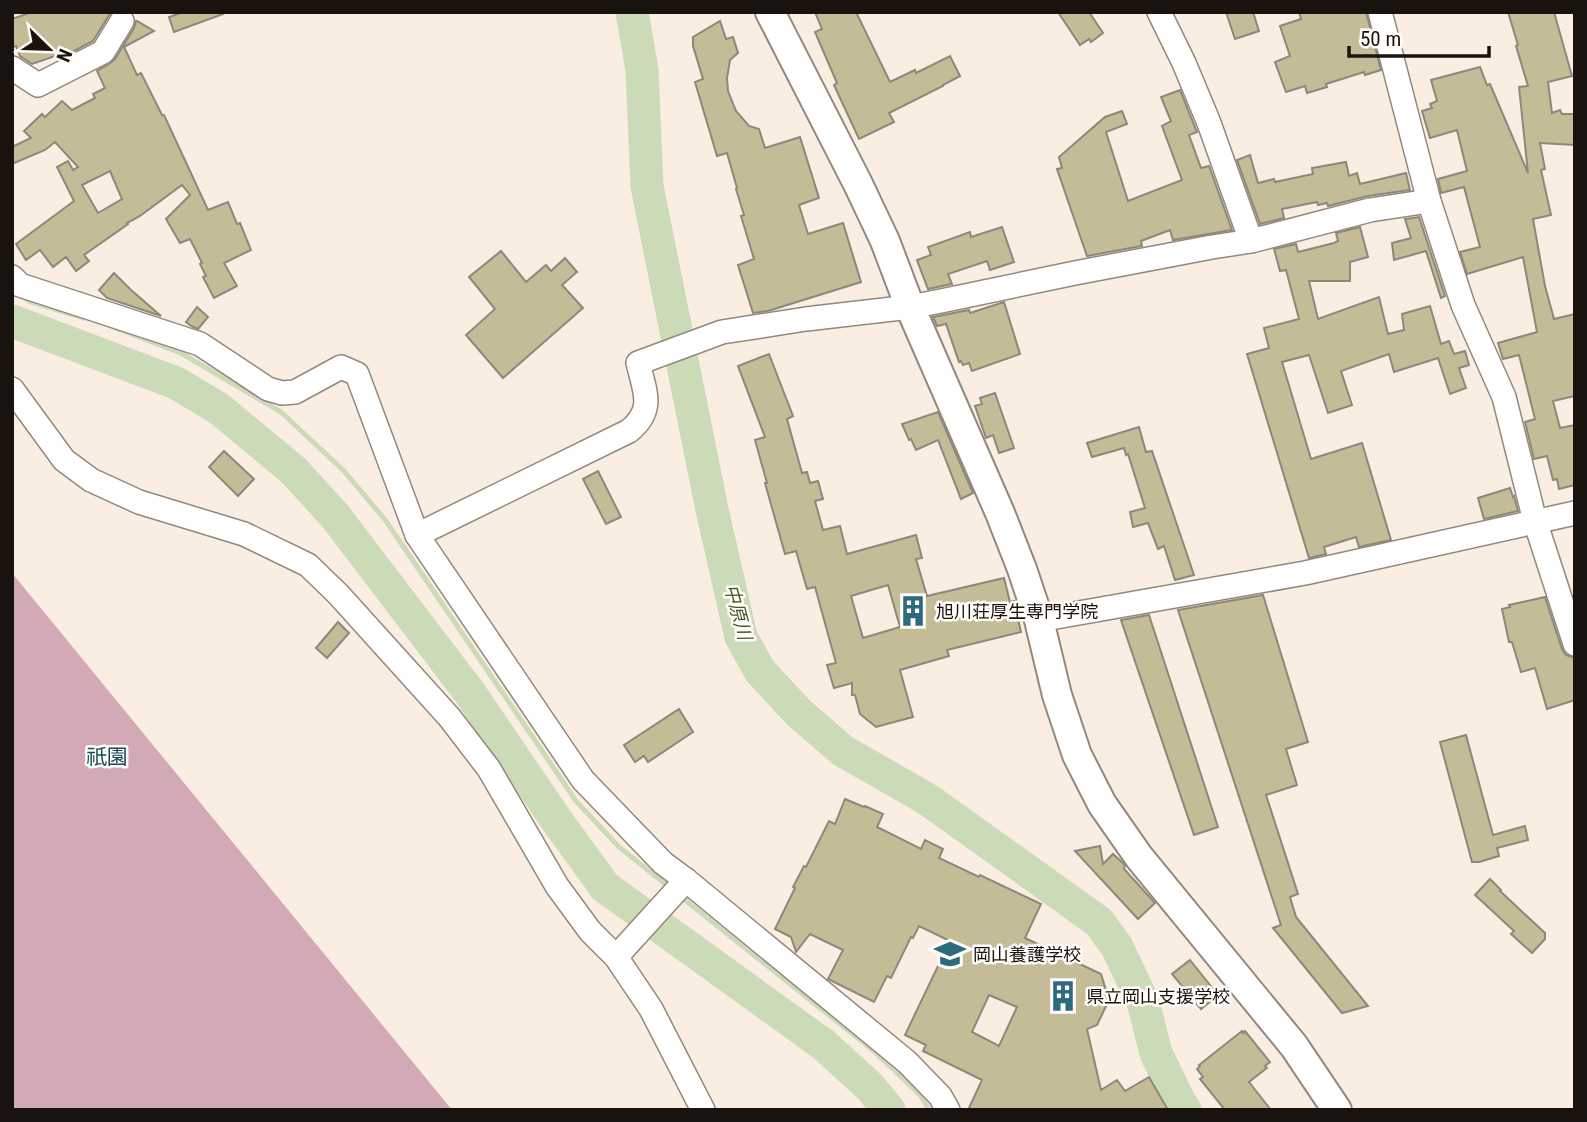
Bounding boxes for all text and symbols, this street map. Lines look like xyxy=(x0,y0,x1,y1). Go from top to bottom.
north arrow xyxy=(14,14,84,84)
scale bar xyxy=(1349,14,1489,58)
text: 50 m xyxy=(1360,27,1401,51)
text: N xyxy=(51,46,77,65)
water label: 中原川 xyxy=(720,581,757,644)
building icon: 旭川荘厚生専門学院 xyxy=(896,594,930,628)
place label: 旭川荘厚生専門学院 xyxy=(936,601,1098,622)
district label: 祇園 xyxy=(86,745,128,769)
school or university icon: 岡山養護学校 xyxy=(933,937,967,971)
place label: 岡山養護学校 xyxy=(973,944,1081,965)
building icon: 県立岡山支援学校 xyxy=(1046,979,1080,1013)
place label: 県立岡山支援学校 xyxy=(1086,986,1230,1007)

